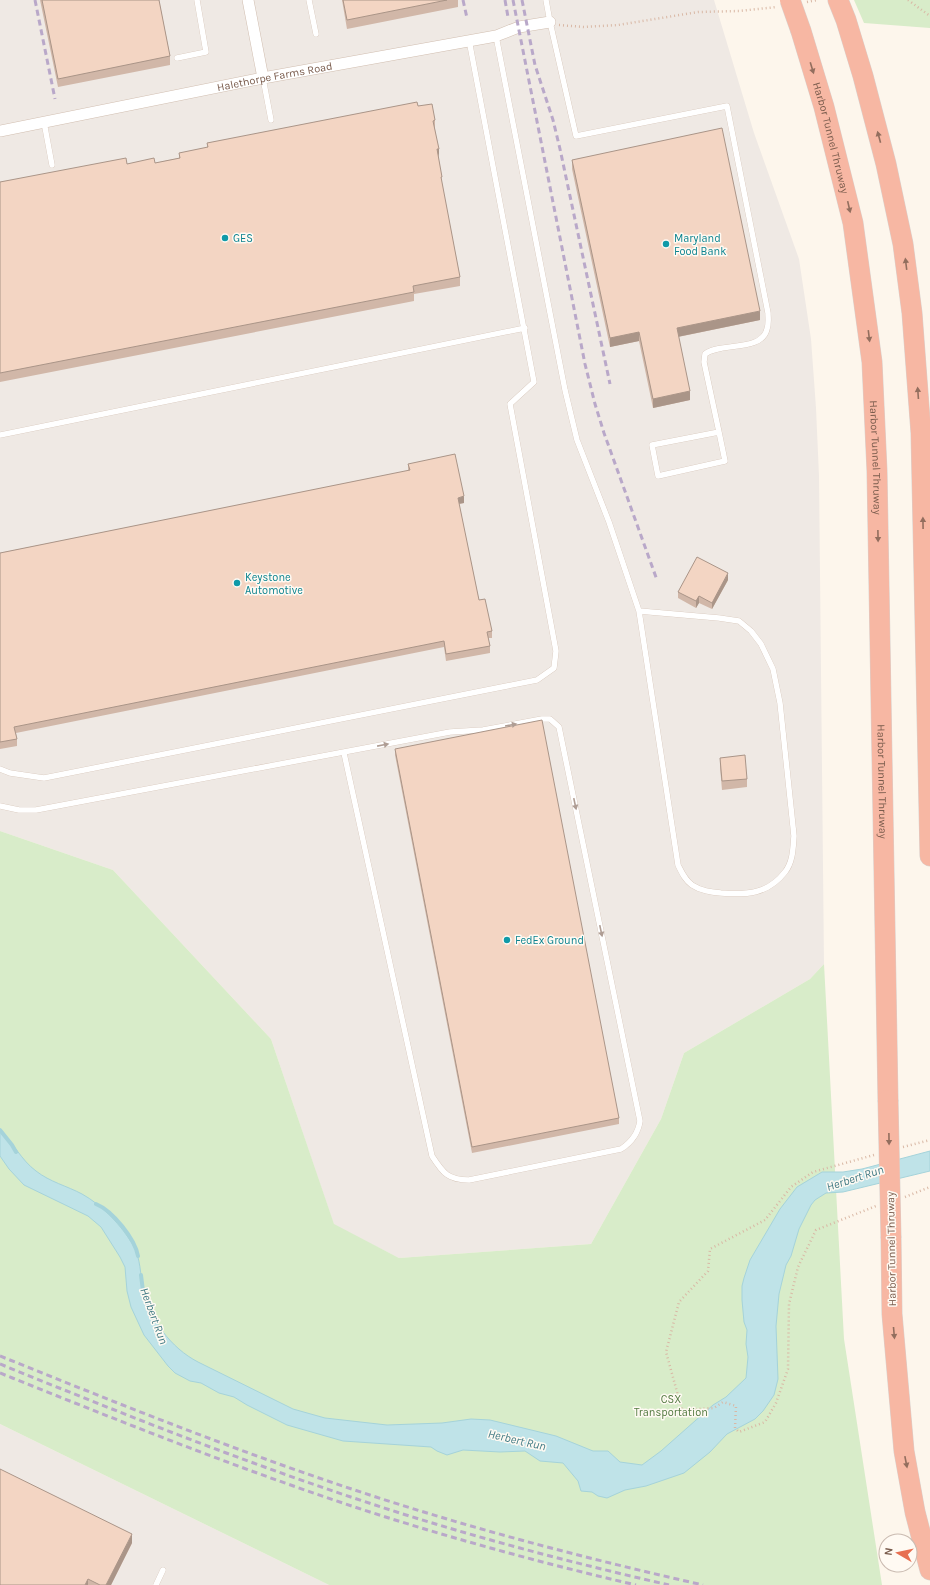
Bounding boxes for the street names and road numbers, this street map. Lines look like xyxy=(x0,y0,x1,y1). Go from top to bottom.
street label: Halethorpe Farms Road xyxy=(216,60,333,94)
street label: Harbor Tunnel Thruway xyxy=(810,81,851,195)
street label: Harbor Tunnel Thruway xyxy=(867,400,884,515)
street label: Harbor Tunnel Thruway xyxy=(874,724,889,839)
street label: Harbor Tunnel Thruway xyxy=(884,1192,899,1306)

